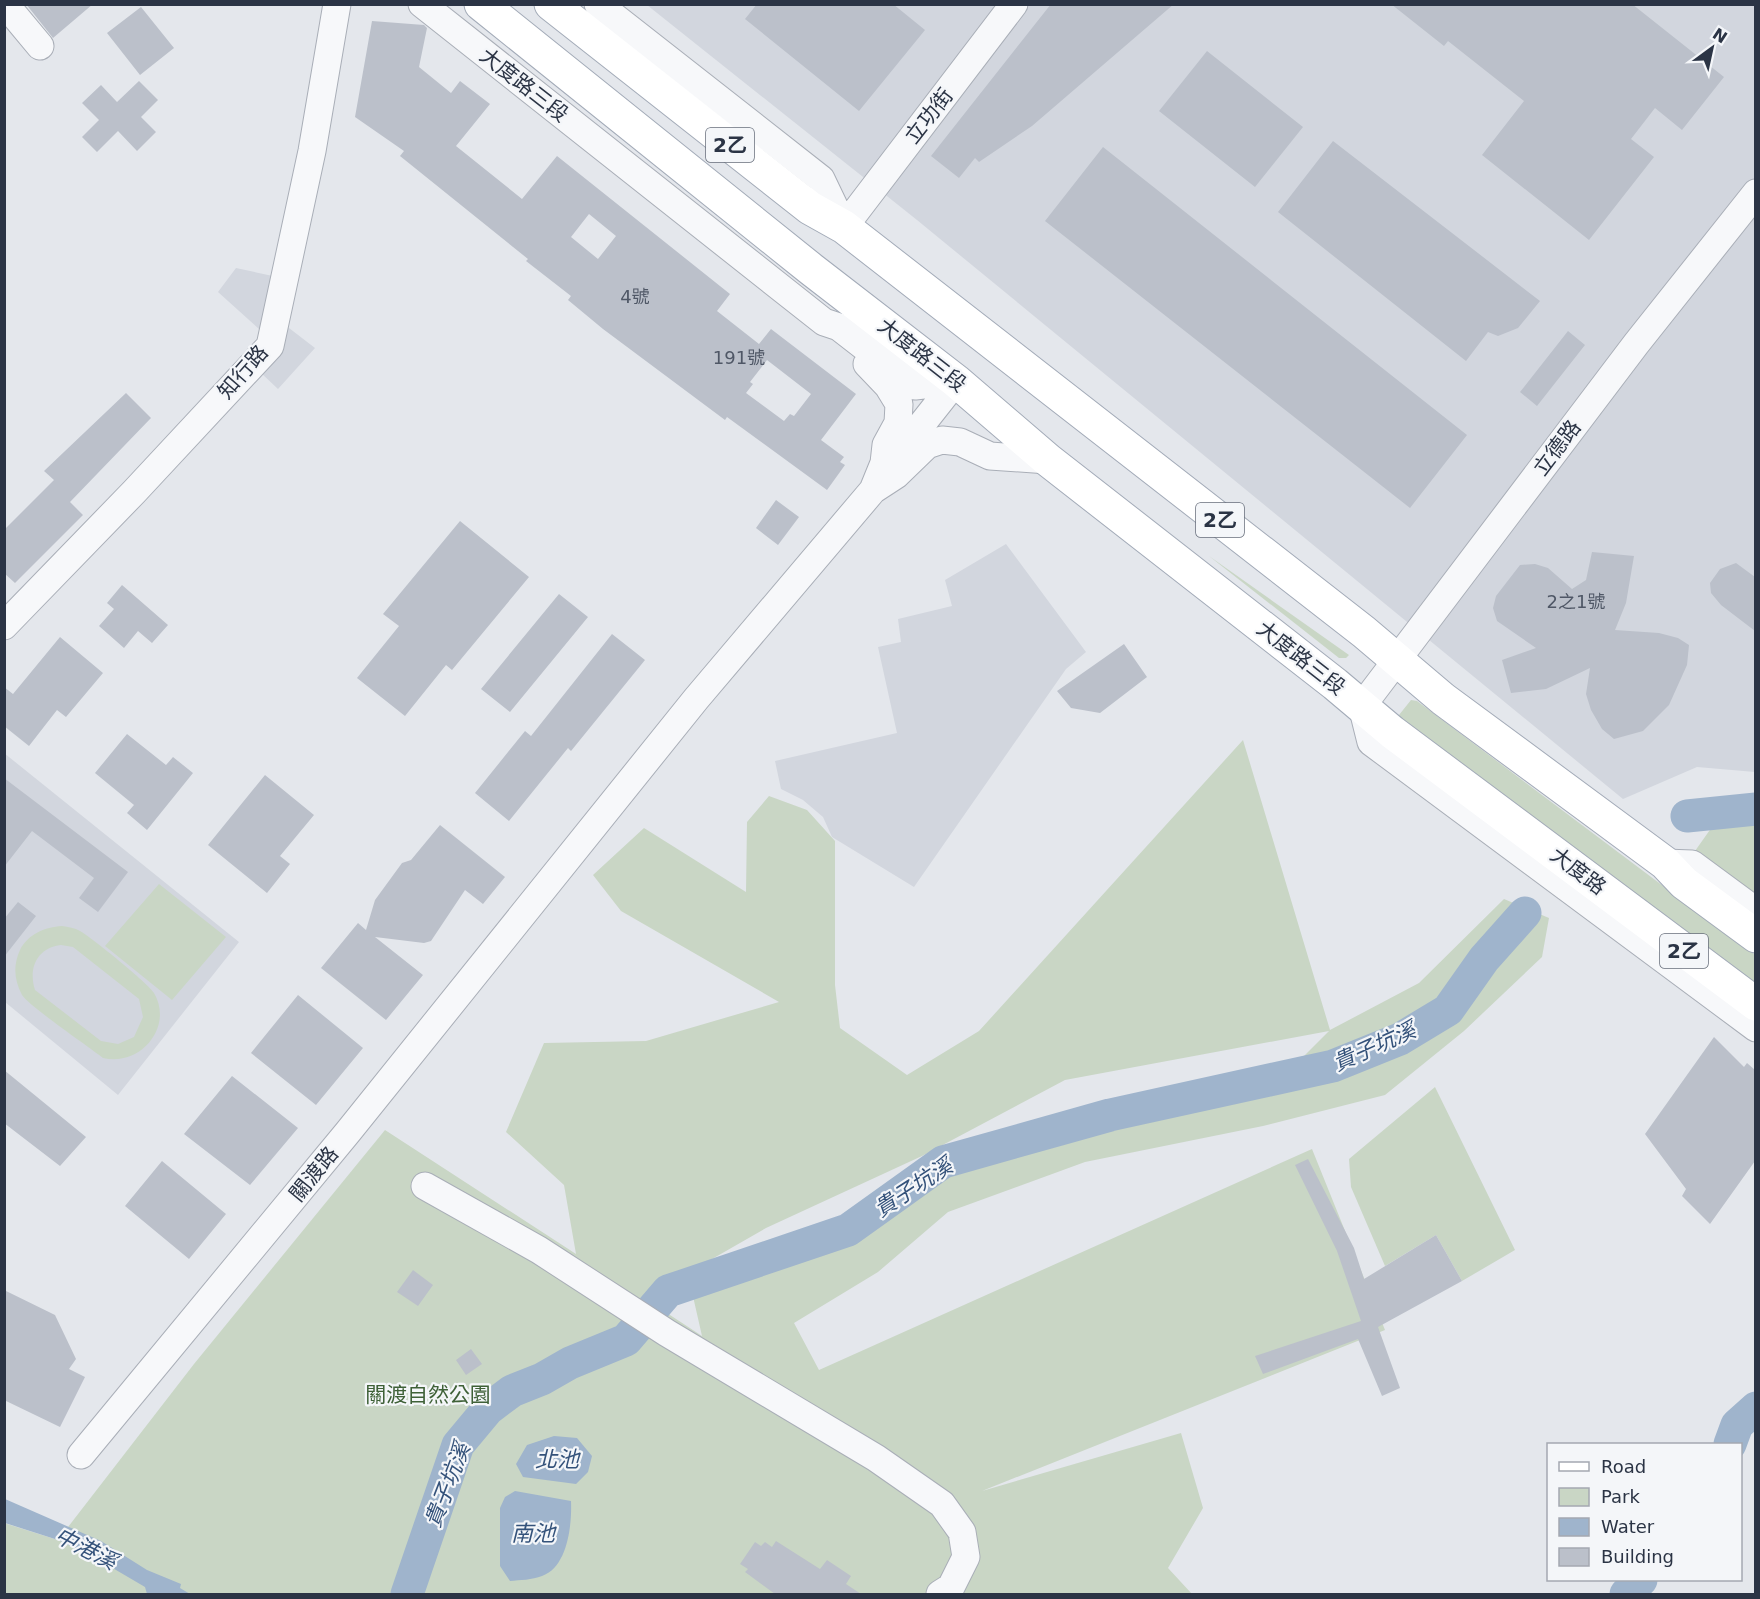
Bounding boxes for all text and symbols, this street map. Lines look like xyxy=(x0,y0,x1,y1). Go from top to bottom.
north arrow xyxy=(1682,18,1742,78)
text: N xyxy=(1709,24,1731,47)
street label: 大度路三段 xyxy=(475,43,573,127)
street label: 立功街 xyxy=(900,84,958,148)
road number: 2乙 xyxy=(706,128,754,162)
house number: 4號 xyxy=(620,286,650,307)
street label: 大度路三段 xyxy=(873,313,971,397)
street label: 知行路 xyxy=(213,340,273,404)
house number: 191號 xyxy=(713,347,765,368)
street label: 立德路 xyxy=(1528,416,1586,480)
road number: 2乙 xyxy=(1196,503,1244,537)
house number: 2之1號 xyxy=(1547,591,1605,612)
street label: 大度路三段 xyxy=(1252,616,1350,700)
street label: 大度路 xyxy=(1546,842,1610,900)
road number: 2乙 xyxy=(1660,934,1708,968)
water label: 貴子坑溪 xyxy=(1329,1016,1422,1076)
street label: 關渡路 xyxy=(285,1142,343,1206)
water label: 貴子坑溪 xyxy=(870,1151,959,1222)
park label: 關渡自然公園 xyxy=(365,1383,491,1407)
water label: 貴子坑溪 xyxy=(420,1437,476,1531)
legend xyxy=(1547,1443,1742,1581)
water label: 北池 xyxy=(535,1447,581,1472)
text: Road xyxy=(1601,1456,1646,1477)
text: Park xyxy=(1601,1486,1640,1507)
text: Water xyxy=(1601,1516,1655,1537)
water label: 南池 xyxy=(511,1521,557,1546)
water label: 中港溪 xyxy=(51,1522,124,1576)
text: Building xyxy=(1601,1546,1674,1567)

